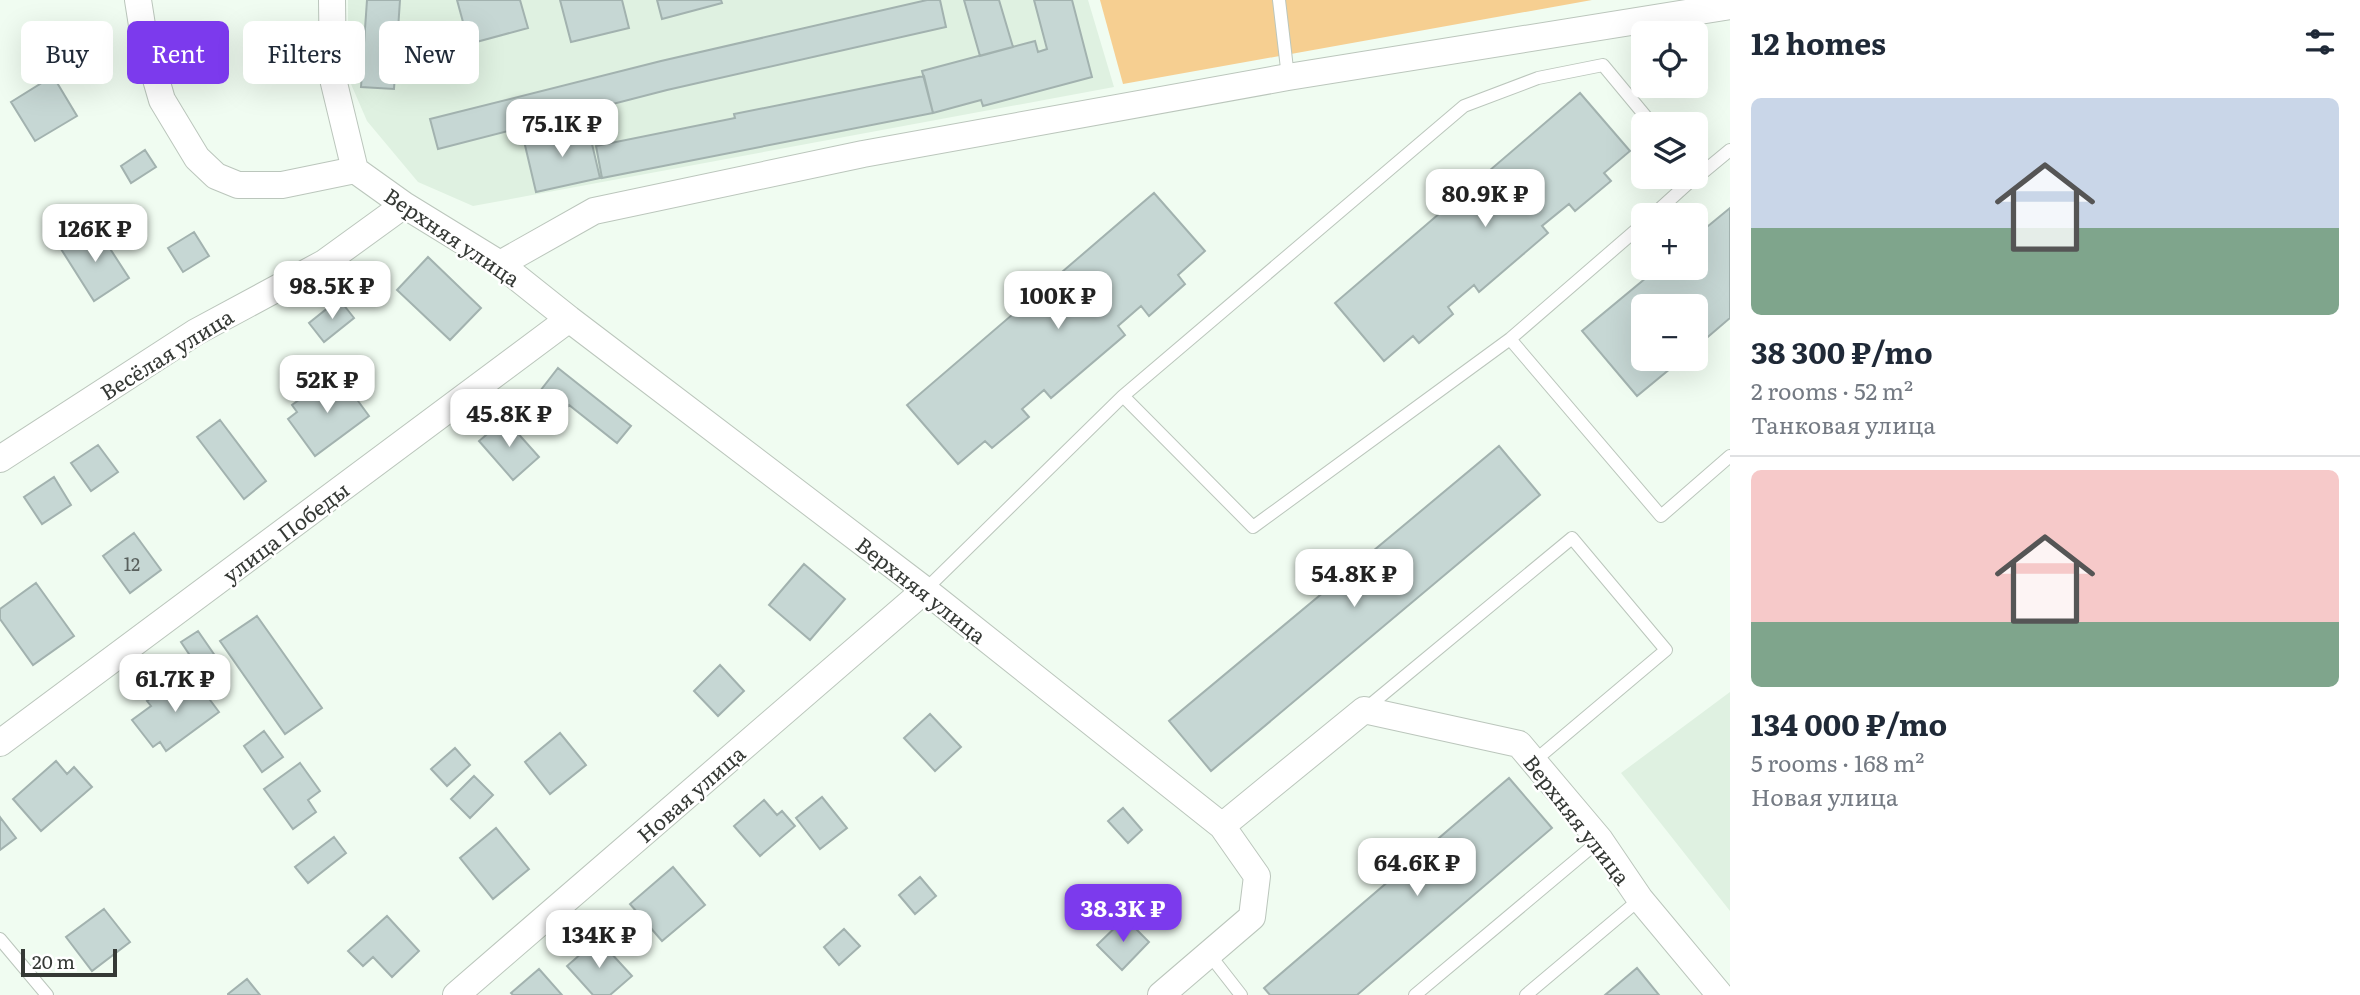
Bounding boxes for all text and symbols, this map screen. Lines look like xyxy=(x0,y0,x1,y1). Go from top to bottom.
text: 12 homes xyxy=(1751,20,1886,64)
chip: Buy xyxy=(21,21,113,84)
chip: Rent xyxy=(127,21,229,84)
chip: Filters xyxy=(243,21,365,84)
chip: New xyxy=(379,21,479,84)
map controls xyxy=(1631,21,1708,371)
button: locate xyxy=(1631,21,1708,98)
icon: filters xyxy=(2301,23,2339,61)
pin: 75.1K ₽ xyxy=(497,100,627,159)
text: 75.1K ₽ xyxy=(522,105,602,139)
button: layers xyxy=(1631,112,1708,189)
icon: home xyxy=(1982,144,2108,270)
pin: 80.9K ₽ xyxy=(1420,170,1550,229)
text: 80.9K ₽ xyxy=(1442,175,1528,209)
street label: Верхняя улица xyxy=(379,179,528,293)
button: + xyxy=(1631,203,1708,280)
pin: 126K ₽ xyxy=(38,204,152,264)
text: 126K ₽ xyxy=(58,210,132,244)
pin: 98.5K ₽ xyxy=(267,262,397,321)
text: 98.5K ₽ xyxy=(290,267,374,301)
pin: 100K ₽ xyxy=(1001,272,1115,331)
text: 100K ₽ xyxy=(1020,277,1096,311)
button: − xyxy=(1631,294,1708,371)
street label: Весёлая улица xyxy=(94,299,239,406)
text: 38 300 ₽/mo xyxy=(1751,329,1933,373)
pin: 52K ₽ xyxy=(278,356,376,415)
text: 52K ₽ xyxy=(296,361,358,395)
text: 2 rooms · 52 m² xyxy=(1751,373,1913,407)
pin: 45.8K ₽ xyxy=(444,390,574,449)
text: 45.8K ₽ xyxy=(466,395,552,429)
text: Танковая улица xyxy=(1751,407,1936,441)
street label: улица Победы xyxy=(215,473,355,589)
icon: home xyxy=(1982,516,2108,642)
street label: Верхняя улица xyxy=(850,528,994,650)
house number: 12 xyxy=(124,550,140,577)
pin: 54.8K ₽ xyxy=(1289,550,1419,609)
text: 54.8K ₽ xyxy=(1311,555,1397,589)
pin: 61.7K ₽ xyxy=(110,654,240,714)
text: 61.7K ₽ xyxy=(135,660,215,694)
text: 134 000 ₽/mo xyxy=(1751,701,1947,745)
street label: Новая улица xyxy=(629,737,751,849)
text: 5 rooms · 168 m² xyxy=(1751,745,1924,779)
street label: Верхняя улица xyxy=(1517,747,1639,891)
text: Новая улица xyxy=(1751,779,1898,813)
pin: 64.6K ₽ xyxy=(1352,838,1482,898)
text: 64.6K ₽ xyxy=(1374,844,1460,878)
pin: 38.3K ₽ xyxy=(1058,884,1188,944)
text: 38.3K ₽ xyxy=(1081,890,1165,924)
pin: 134K ₽ xyxy=(542,911,656,970)
text: 134K ₽ xyxy=(562,916,636,950)
scale bar xyxy=(21,946,117,978)
text: 20 m xyxy=(32,947,75,975)

